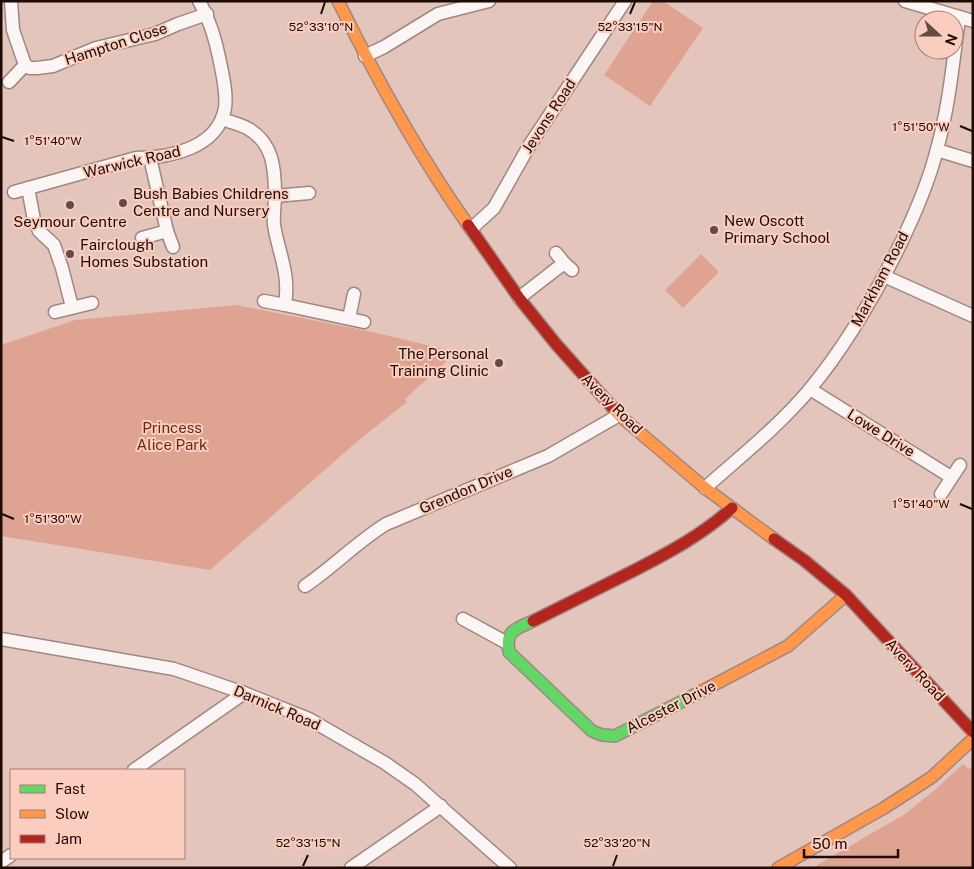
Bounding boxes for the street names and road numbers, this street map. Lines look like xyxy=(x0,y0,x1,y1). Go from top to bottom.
street label: Hampton Close xyxy=(62,19,169,68)
street label: Jevons Road xyxy=(518,75,579,156)
street label: Warwick Road xyxy=(82,142,182,181)
street label: Markham Road xyxy=(847,228,912,329)
street label: Avery Road xyxy=(578,370,646,438)
street label: Lowe Drive xyxy=(844,405,918,460)
street label: Grendon Drive xyxy=(417,462,515,517)
street label: Avery Road xyxy=(882,635,948,704)
street label: Alcester Drive xyxy=(623,677,718,736)
street label: Darnick Road xyxy=(231,682,323,733)

